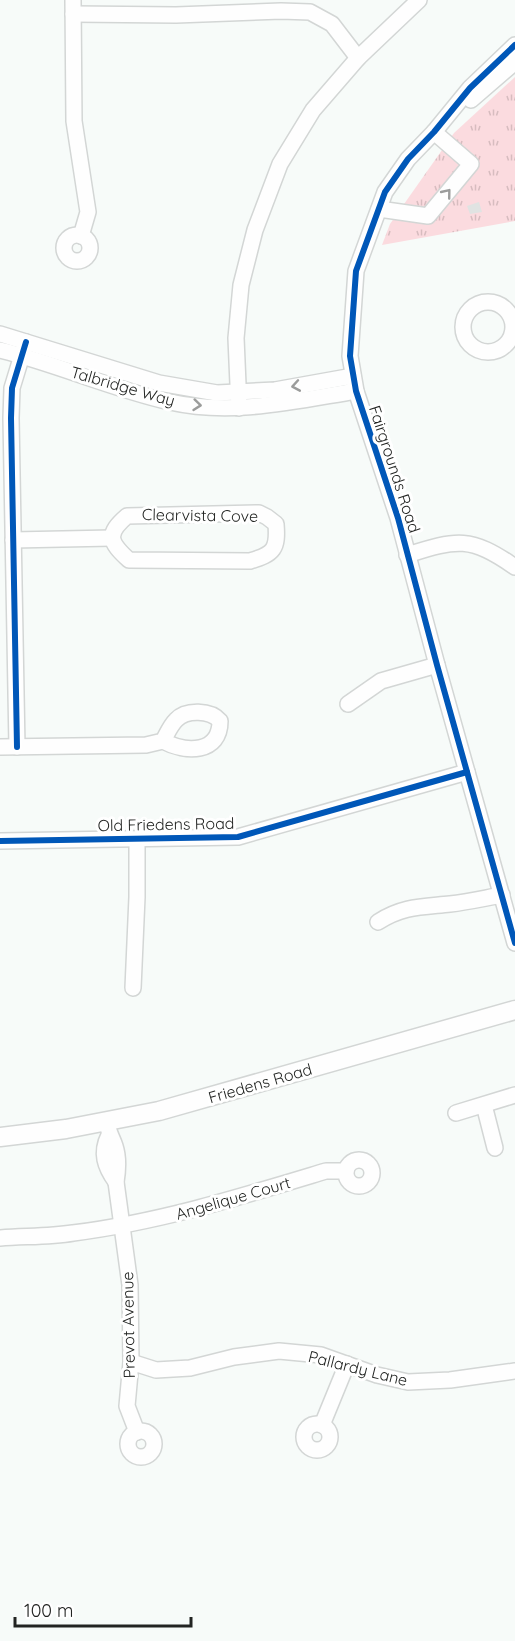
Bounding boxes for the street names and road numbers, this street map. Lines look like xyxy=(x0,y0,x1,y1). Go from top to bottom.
street label: Talbridge Way xyxy=(69,362,177,410)
street label: Fairgrounds Road xyxy=(365,403,425,535)
street label: Clearvista Cove xyxy=(142,504,258,526)
street label: Old Friedens Road xyxy=(97,813,235,835)
street label: Friedens Road xyxy=(206,1059,314,1107)
street label: Angelique Court xyxy=(173,1172,293,1224)
street label: Prevot Avenue xyxy=(117,1271,139,1379)
street label: Pallardy Lane xyxy=(306,1346,410,1390)

